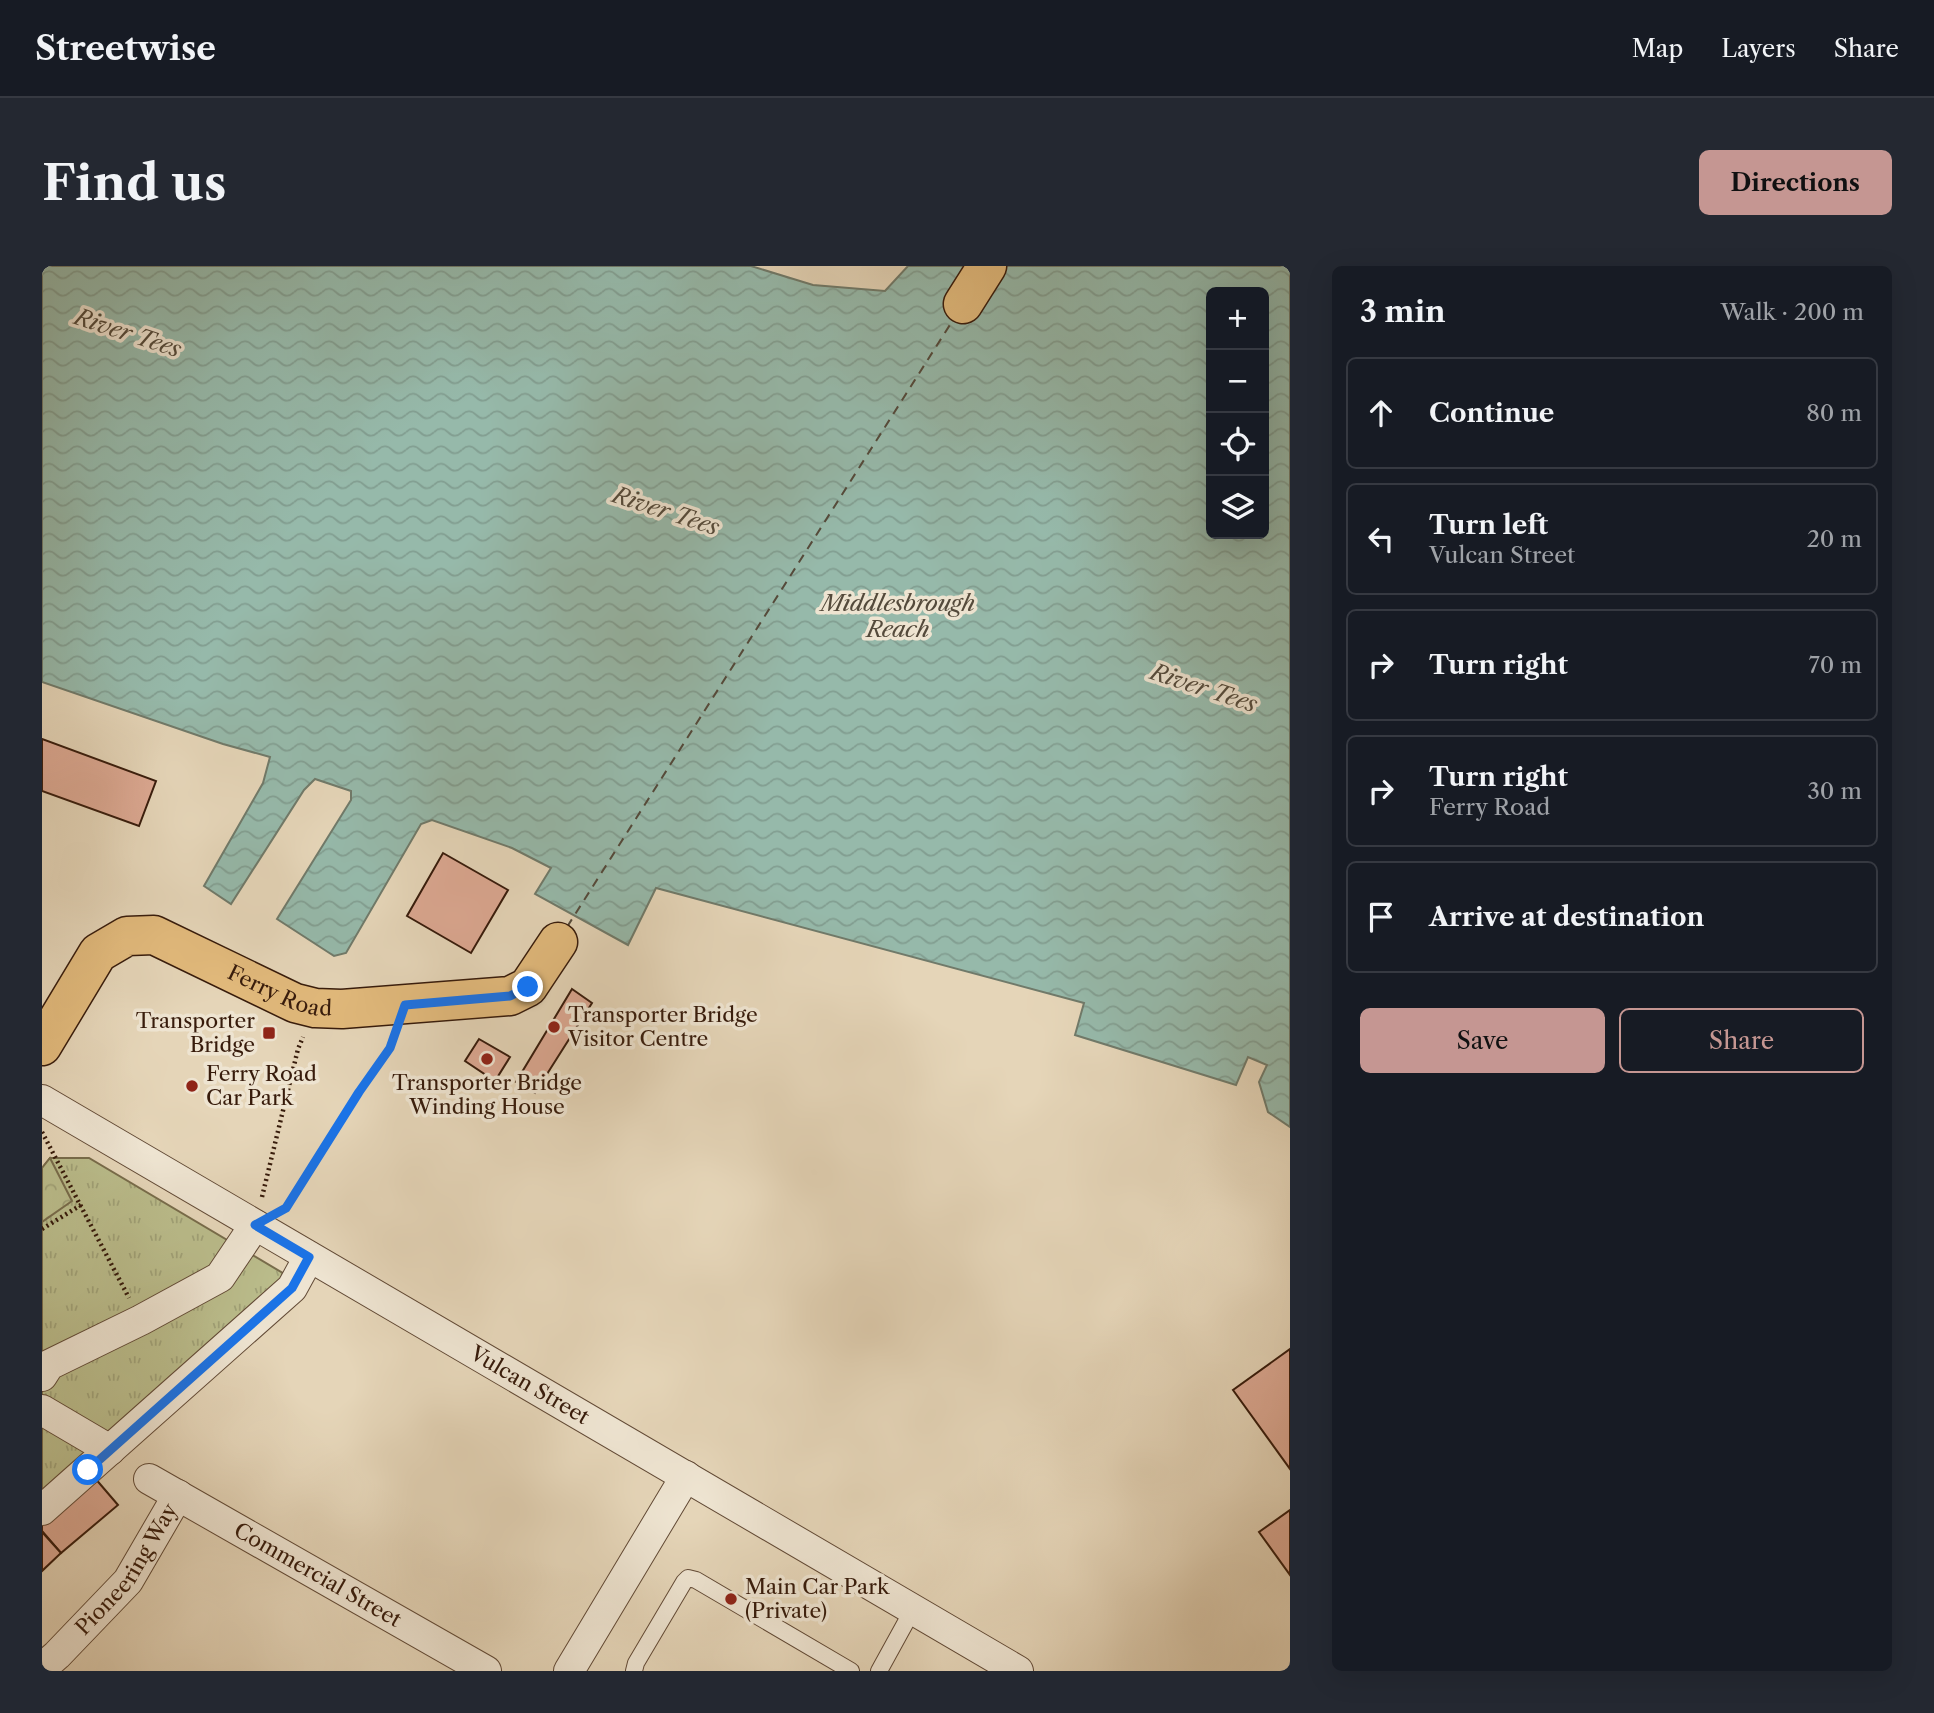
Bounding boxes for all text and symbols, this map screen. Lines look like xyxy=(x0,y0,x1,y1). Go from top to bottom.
text: Streetwise xyxy=(35,28,216,69)
text: Map xyxy=(1632,34,1683,63)
text: Layers xyxy=(1721,34,1796,63)
text: Share xyxy=(1834,34,1899,63)
button: Directions xyxy=(1699,150,1892,215)
text: Find us xyxy=(42,152,226,213)
map controls xyxy=(1206,287,1269,539)
button: + xyxy=(1206,287,1269,350)
text: 3 min xyxy=(1360,293,1446,330)
text: Walk · 200 m xyxy=(1720,298,1864,326)
water label: River Tees xyxy=(69,302,186,364)
button: − xyxy=(1206,350,1269,413)
icon: ahead xyxy=(1362,394,1400,432)
text: Continue xyxy=(1429,397,1554,429)
text: 80 m xyxy=(1806,399,1862,427)
button: locate xyxy=(1206,413,1269,476)
button: layers xyxy=(1206,476,1269,539)
water label: River Tees xyxy=(607,480,724,542)
text: Turn left xyxy=(1429,509,1548,541)
icon: left xyxy=(1362,520,1400,558)
text: 20 m xyxy=(1807,525,1862,553)
text: Vulcan Street xyxy=(1429,541,1575,569)
water label: Middlesbrough Reach xyxy=(818,589,975,643)
icon: right xyxy=(1362,646,1400,684)
text: Turn right xyxy=(1429,649,1568,681)
text: 70 m xyxy=(1809,651,1862,679)
water label: River Tees xyxy=(1145,657,1262,719)
text: Turn right xyxy=(1429,761,1568,793)
icon: right xyxy=(1362,772,1400,810)
text: 30 m xyxy=(1807,777,1862,805)
text: Ferry Road xyxy=(1429,793,1550,821)
icon: arrive xyxy=(1362,898,1400,936)
text: Arrive at destination xyxy=(1429,901,1704,933)
street label: Ferry Road xyxy=(224,960,333,1021)
route end xyxy=(512,971,543,1002)
place label: Transporter Bridge Visitor Centre xyxy=(567,1002,758,1051)
place label: Transporter Bridge xyxy=(136,1008,255,1057)
button: Save xyxy=(1360,1008,1605,1073)
button: Share xyxy=(1619,1008,1864,1073)
marker: Transporter Bridge Visitor Centre xyxy=(546,1019,562,1035)
marker: Transporter Bridge xyxy=(261,1025,277,1041)
marker: Transporter Bridge Winding House xyxy=(479,1051,495,1067)
place label: Ferry Road Car Park xyxy=(206,1061,317,1110)
place label: Transporter Bridge Winding House xyxy=(392,1070,582,1119)
marker: Ferry Road Car Park xyxy=(184,1078,200,1094)
street label: Vulcan Street xyxy=(465,1340,594,1430)
route start xyxy=(72,1454,103,1485)
street label: Pioneering Way xyxy=(70,1499,182,1640)
street label: Commercial Street xyxy=(230,1517,406,1632)
place label: Main Car Park (Private) xyxy=(745,1574,890,1623)
marker: Main Car Park (Private) xyxy=(723,1591,739,1607)

